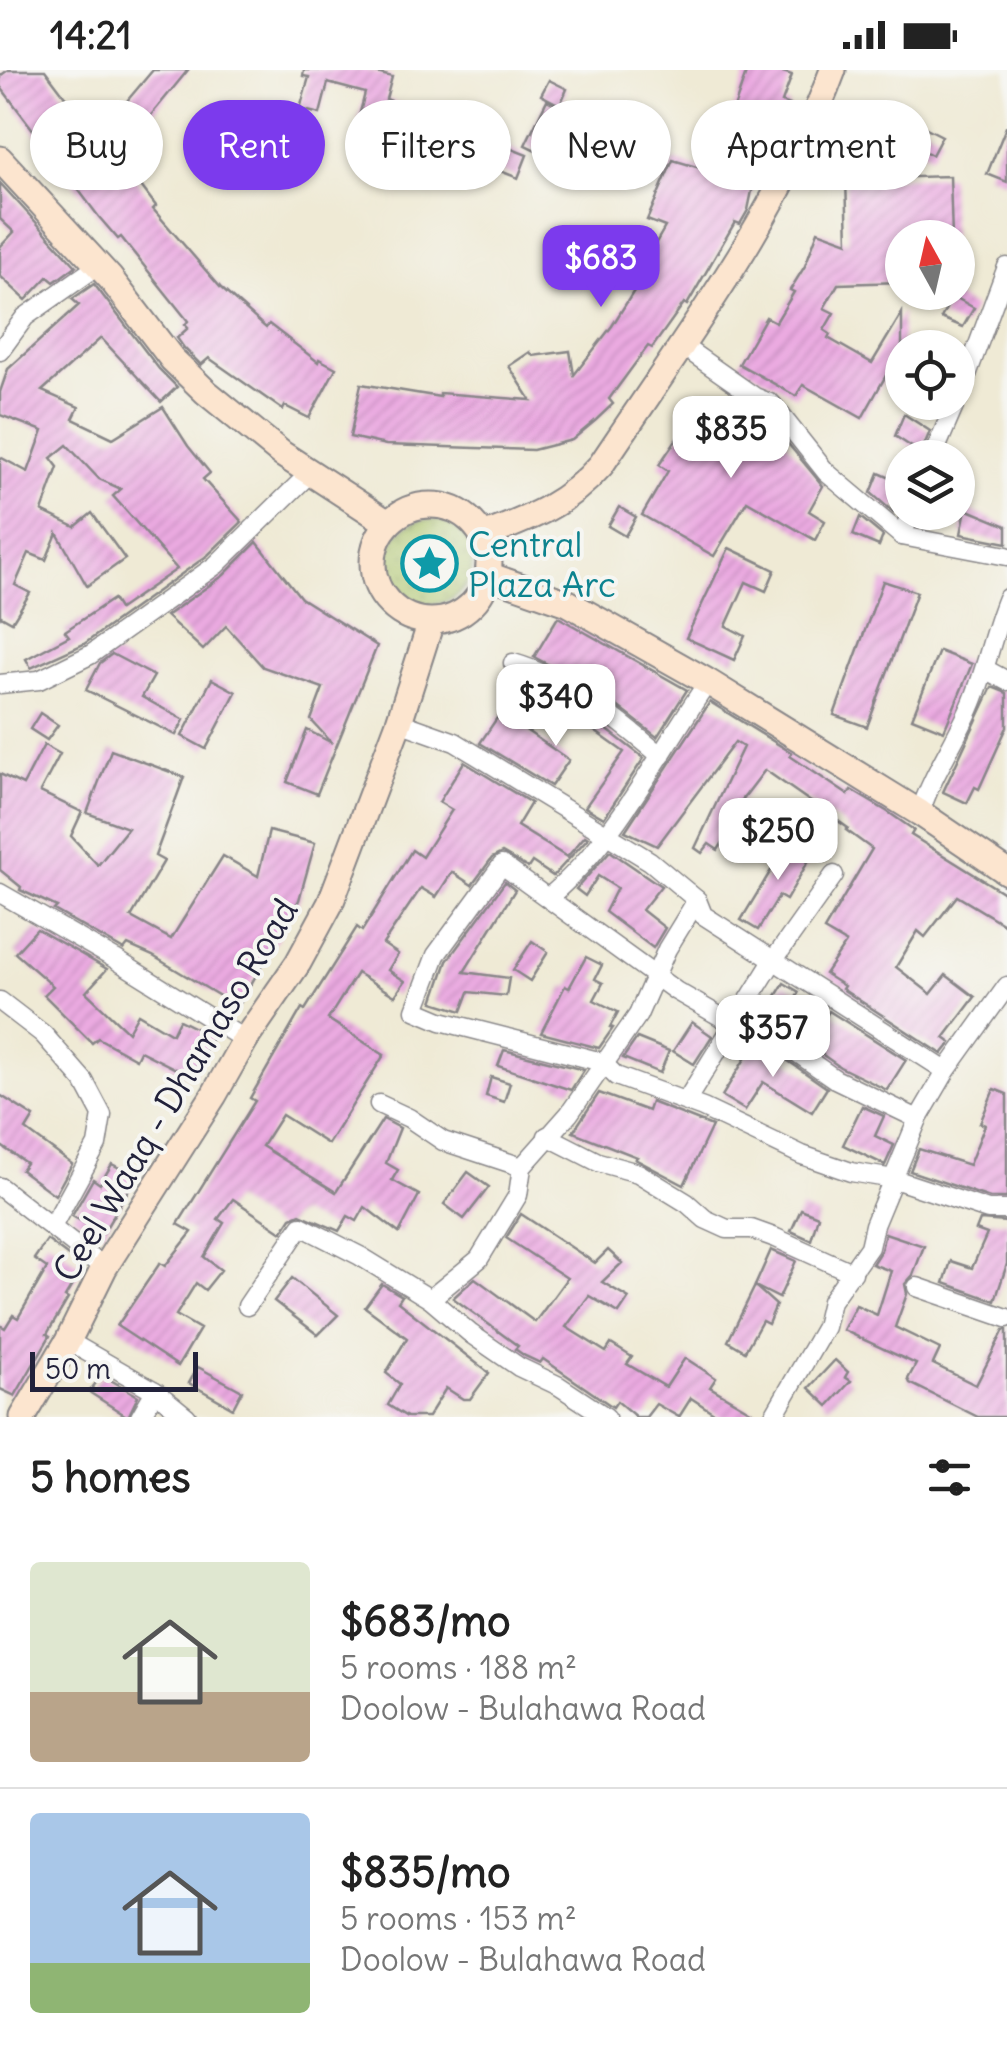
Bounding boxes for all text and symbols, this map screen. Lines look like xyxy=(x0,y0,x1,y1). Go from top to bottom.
text: 14:21 xyxy=(50,12,132,59)
chip: Buy xyxy=(30,100,163,190)
chip: Rent xyxy=(183,100,325,190)
chip: Filters xyxy=(345,100,511,190)
chip: New xyxy=(531,100,671,190)
chip: Apartment xyxy=(691,100,931,190)
north arrow xyxy=(885,220,975,310)
map controls xyxy=(885,220,975,530)
pin: $683 xyxy=(542,225,660,310)
text: $683 xyxy=(565,237,637,278)
button: locate xyxy=(885,330,975,420)
pin: $835 xyxy=(672,396,790,481)
text: $835 xyxy=(695,408,767,449)
button: layers xyxy=(885,440,975,530)
place label: Central Plaza Arc xyxy=(468,522,616,606)
place icon: Central Plaza Arc xyxy=(399,534,459,594)
pin: $340 xyxy=(497,664,615,749)
text: $340 xyxy=(518,676,594,717)
pin: $250 xyxy=(719,798,837,883)
text: $250 xyxy=(741,810,815,851)
street label: Ceel Waaq - Dhamaso Road xyxy=(43,891,307,1289)
pin: $357 xyxy=(714,995,832,1080)
text: $357 xyxy=(738,1007,808,1048)
scale bar xyxy=(30,1347,198,1392)
text: 50 m xyxy=(45,1351,111,1387)
icon: filters xyxy=(922,1450,977,1505)
text: 5 homes xyxy=(30,1451,191,1503)
text: $683/mo xyxy=(340,1595,511,1647)
icon: home xyxy=(110,1602,230,1722)
text: 5 rooms · 188 m² xyxy=(340,1647,577,1688)
text: Doolow - Bulahawa Road xyxy=(340,1688,706,1729)
text: $835/mo xyxy=(340,1846,511,1898)
icon: home xyxy=(110,1853,230,1973)
text: 5 rooms · 153 m² xyxy=(340,1898,577,1939)
text: Doolow - Bulahawa Road xyxy=(340,1939,706,1980)

